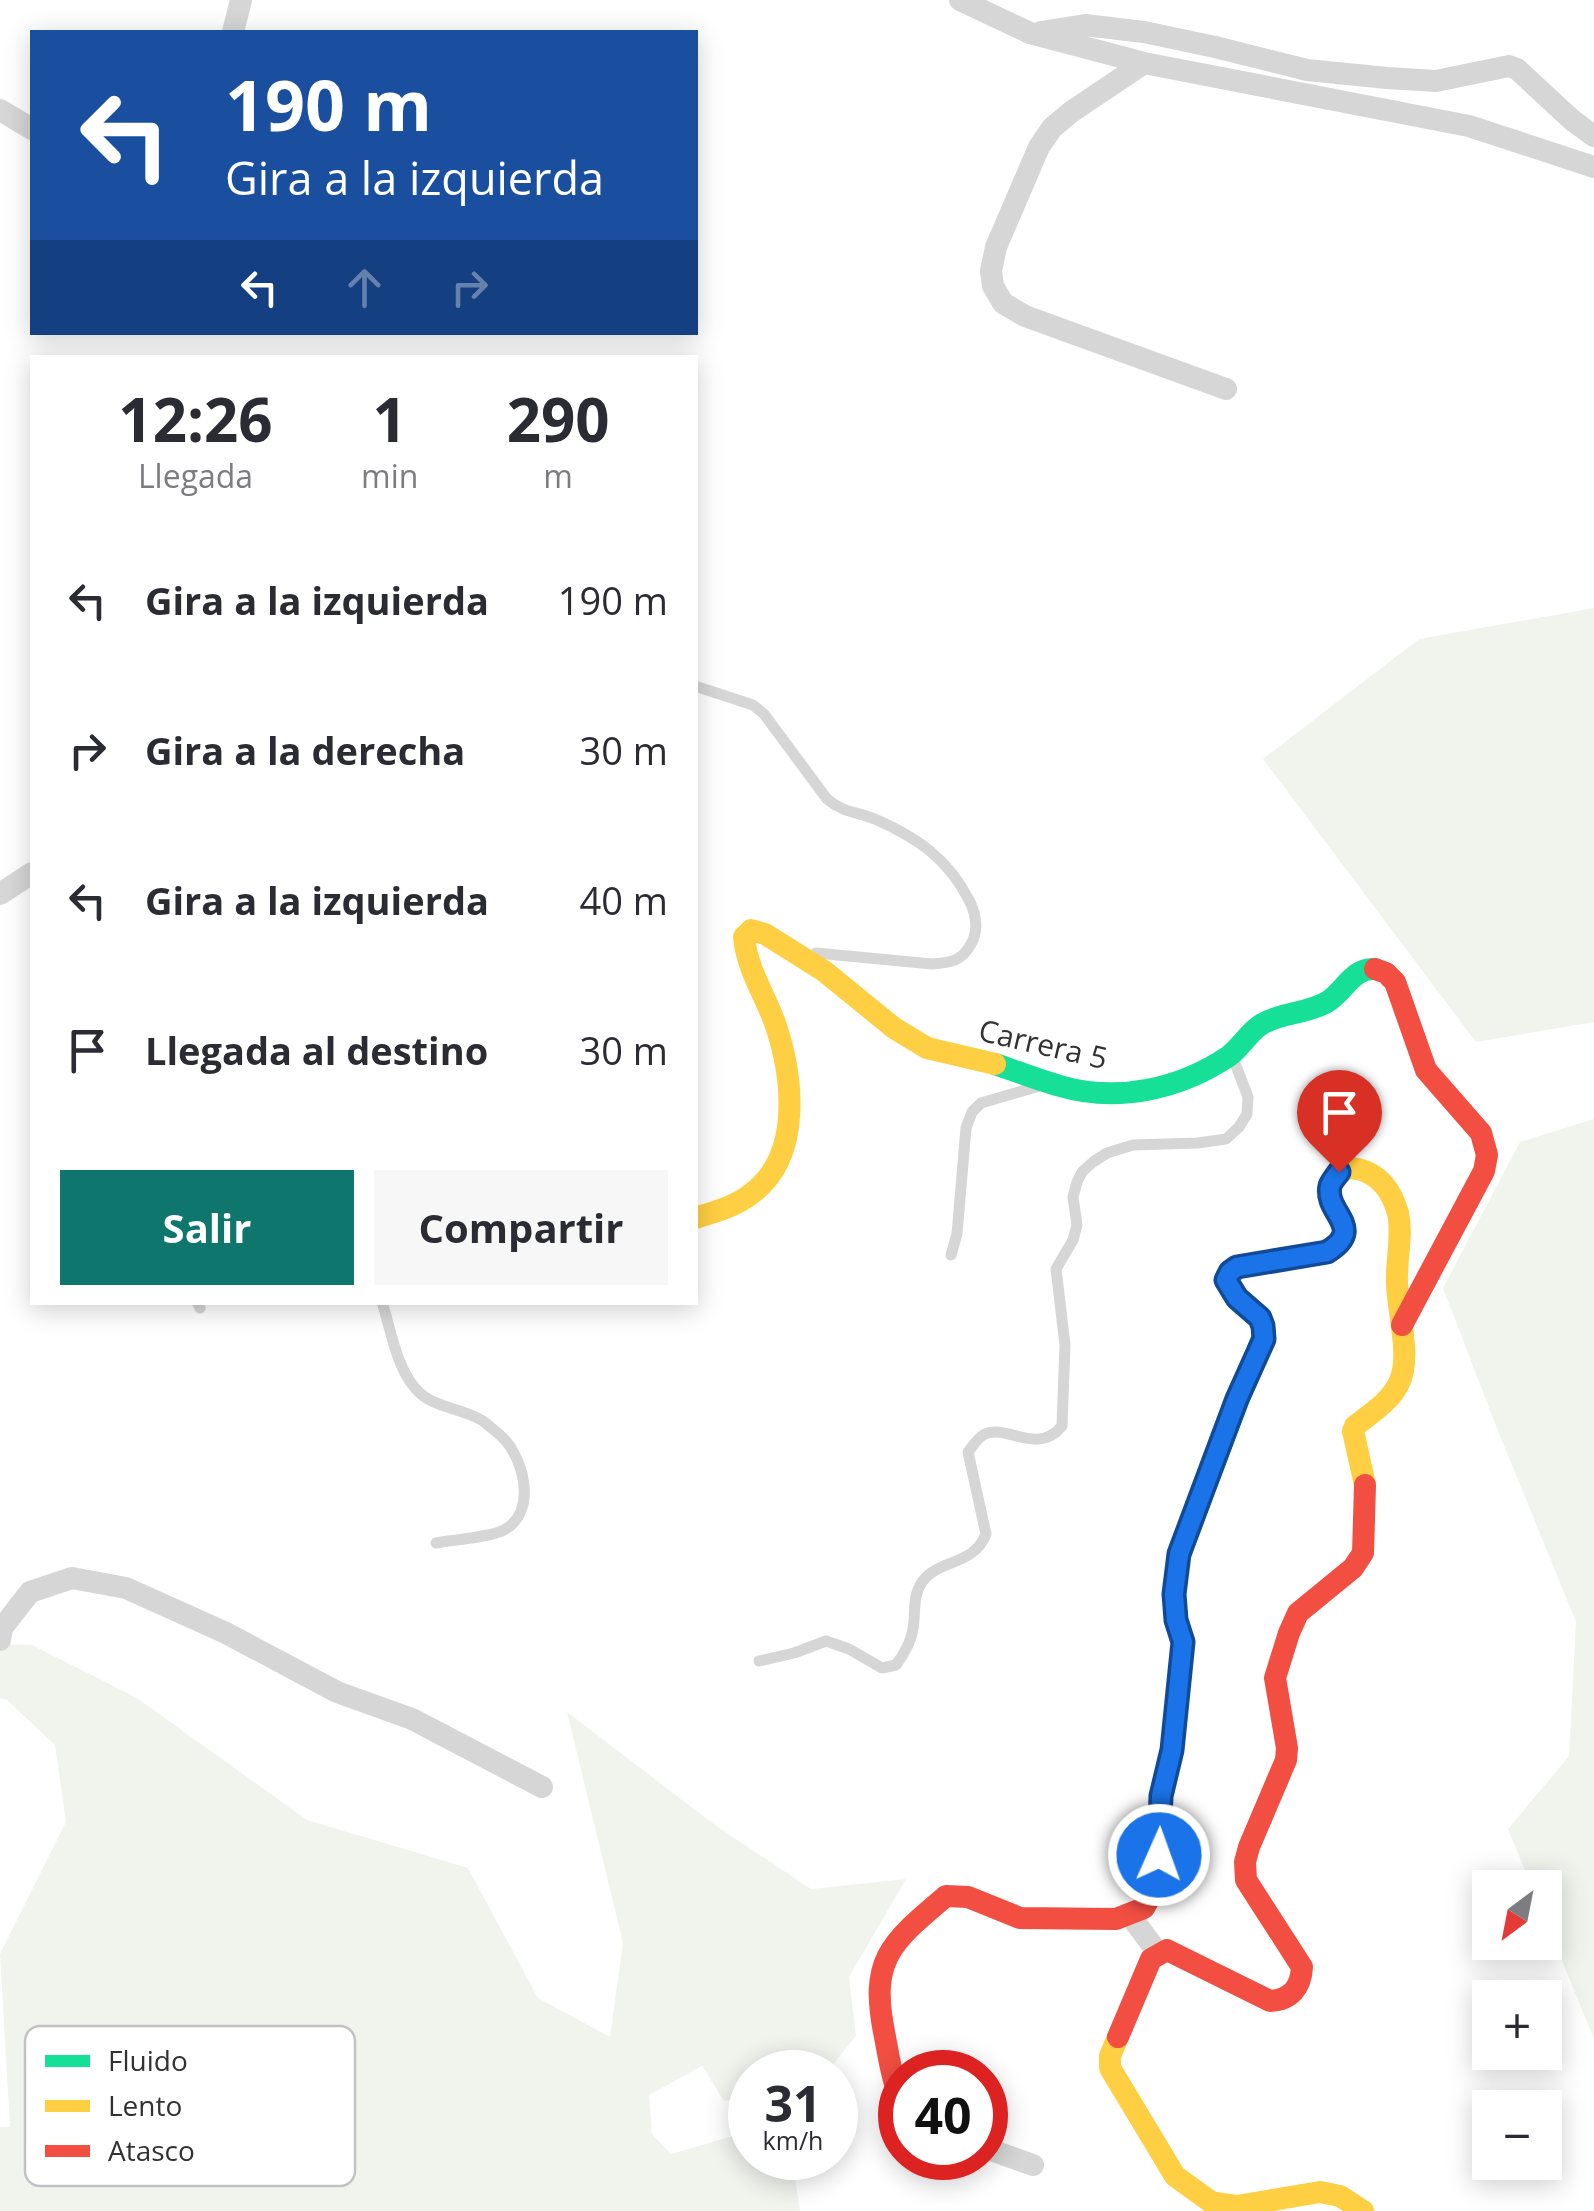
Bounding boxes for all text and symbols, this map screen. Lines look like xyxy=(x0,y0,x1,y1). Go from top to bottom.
text: 190 m xyxy=(225,56,432,152)
icon: left xyxy=(60,70,190,200)
text: Gira a la izquierda xyxy=(225,147,604,208)
icon: left xyxy=(232,260,287,315)
icon: ahead xyxy=(337,260,392,315)
icon: right xyxy=(442,260,497,315)
text: 12:26 xyxy=(118,378,273,460)
text: 1 xyxy=(373,378,407,460)
text: 290 xyxy=(507,378,610,460)
text: Llegada xyxy=(138,454,253,497)
text: min xyxy=(361,454,418,497)
text: m xyxy=(543,454,573,497)
icon: left xyxy=(60,573,115,628)
text: Gira a la izquierda xyxy=(145,574,489,626)
text: 190 m xyxy=(558,574,668,626)
icon: right xyxy=(60,723,115,778)
text: Gira a la derecha xyxy=(145,724,465,776)
text: 30 m xyxy=(579,724,668,776)
icon: left xyxy=(60,873,115,928)
text: Gira a la izquierda xyxy=(145,874,489,926)
text: 40 m xyxy=(579,874,668,926)
street label: Carrera 5 xyxy=(975,1009,1112,1078)
icon: arrive xyxy=(60,1023,115,1078)
text: Llegada al destino xyxy=(145,1024,488,1076)
text: 30 m xyxy=(579,1024,668,1076)
pin xyxy=(1297,1070,1382,1173)
icon: arrive xyxy=(1312,1085,1367,1140)
button: Salir xyxy=(60,1170,354,1285)
button: Compartir xyxy=(374,1170,668,1285)
position arrow xyxy=(1107,1803,1211,1907)
north arrow xyxy=(1472,1870,1562,1960)
map controls xyxy=(1472,1870,1562,2180)
button: + xyxy=(1472,1980,1562,2070)
legend xyxy=(25,2026,355,2186)
text: Fluido xyxy=(108,2041,188,2079)
speed limit sign: 40 xyxy=(878,2050,1008,2180)
text: 31 xyxy=(764,2069,822,2137)
text: Lento xyxy=(108,2086,182,2124)
button: − xyxy=(1472,2090,1562,2180)
text: km/h xyxy=(763,2123,823,2157)
text: Atasco xyxy=(108,2131,195,2169)

